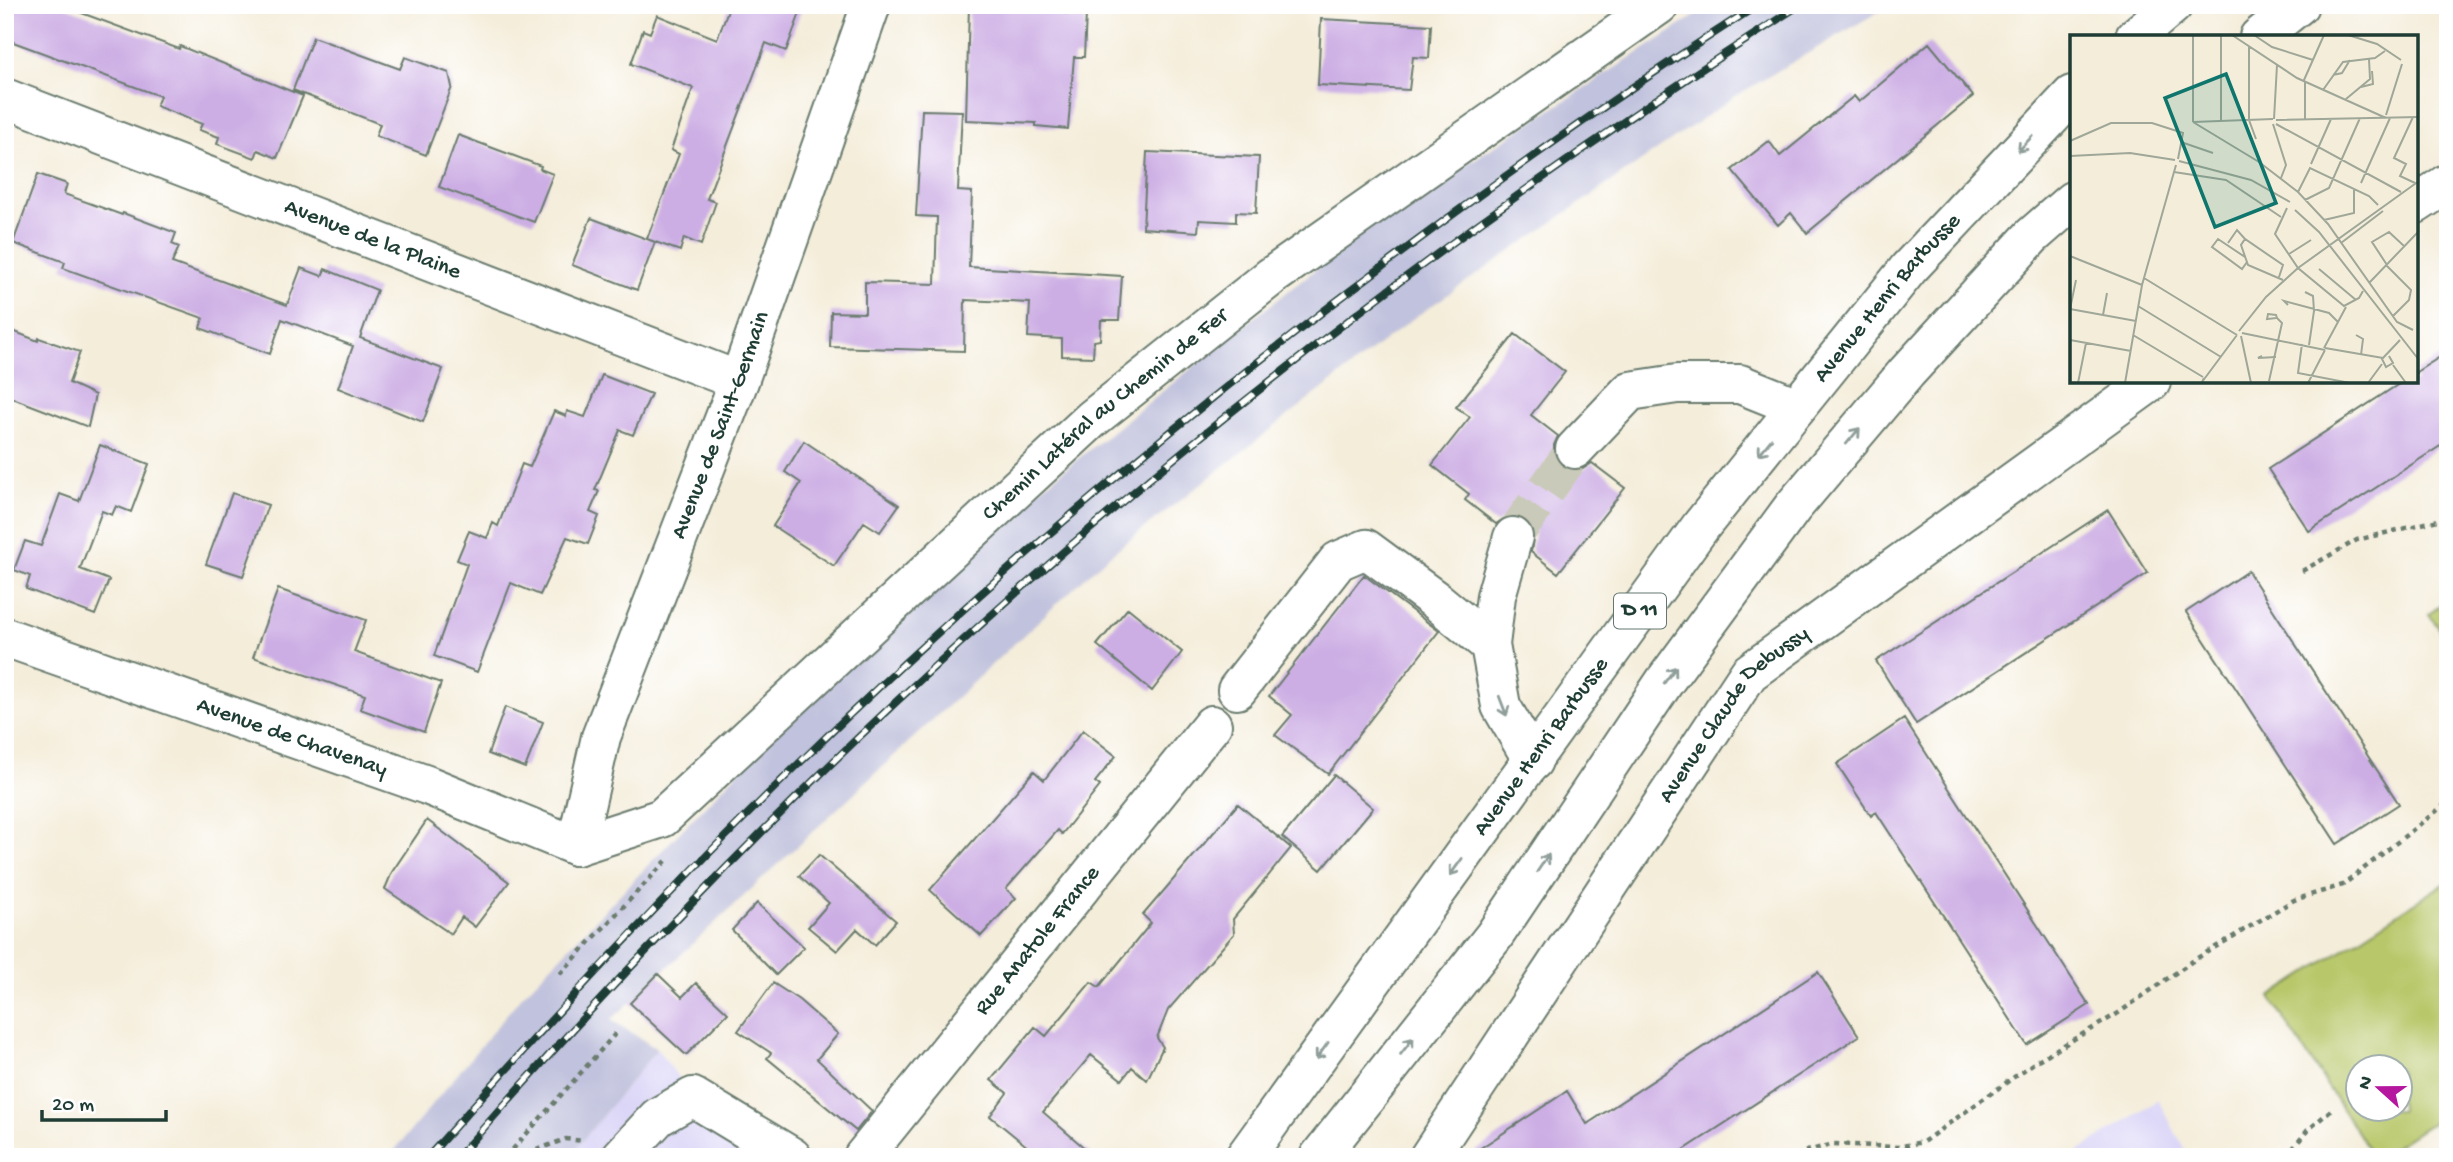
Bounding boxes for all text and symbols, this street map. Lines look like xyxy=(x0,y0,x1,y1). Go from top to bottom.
inset map xyxy=(2070,35,2418,383)
one-way arrow xyxy=(2016,135,2033,152)
street label: Avenue de la Plaine xyxy=(280,193,466,286)
street label: Avenue Henri Barbusse xyxy=(1808,207,1968,388)
street label: Chemin Latéral au Chemin de Fer xyxy=(977,301,1235,527)
street label: Avenue de Saint-Germain xyxy=(666,308,776,543)
one-way arrow xyxy=(1845,427,1861,445)
one-way arrow xyxy=(1757,437,1773,455)
road number: D 11 xyxy=(1614,594,1666,628)
street label: Avenue Claude Debussy xyxy=(1653,620,1815,809)
street label: Avenue Henri Barbusse xyxy=(1468,651,1616,841)
one-way arrow xyxy=(1663,666,1677,685)
street label: Avenue de Chavenay xyxy=(193,692,391,783)
one-way arrow xyxy=(1498,694,1511,716)
one-way arrow xyxy=(1536,854,1550,874)
one-way arrow xyxy=(1449,857,1464,876)
street label: Rue Anatole France xyxy=(969,860,1107,1021)
one-way arrow xyxy=(1400,1037,1415,1055)
one-way arrow xyxy=(1315,1041,1330,1060)
north arrow xyxy=(2344,1054,2414,1124)
text: N xyxy=(2353,1073,2379,1093)
scale bar xyxy=(42,1078,166,1122)
text: 20 m xyxy=(52,1094,94,1119)

